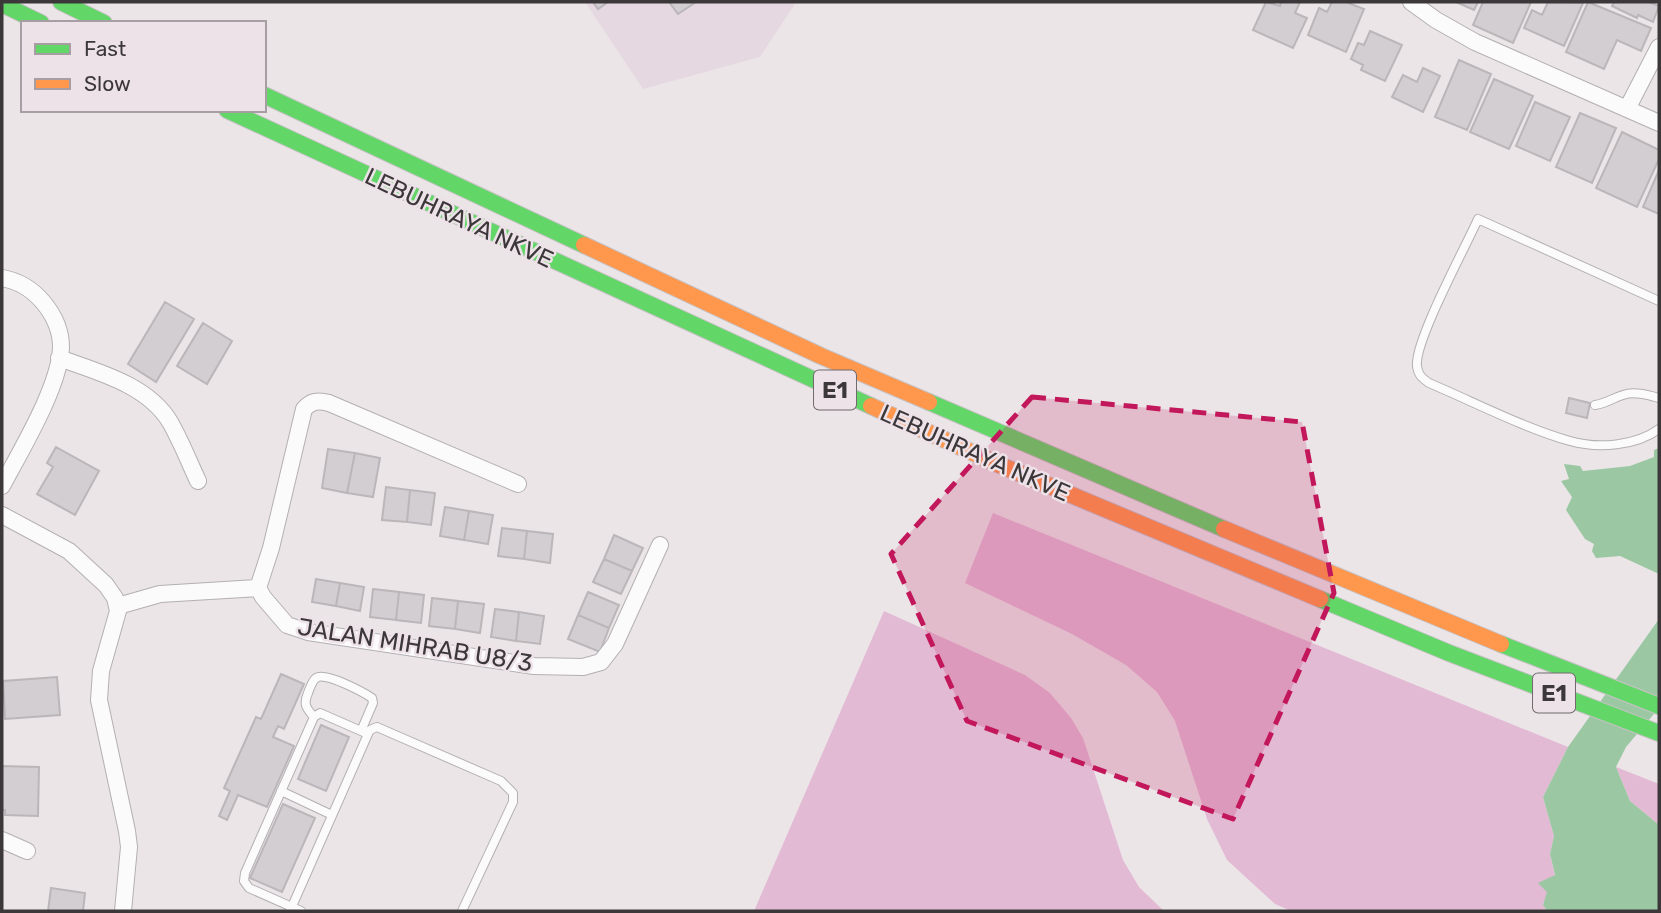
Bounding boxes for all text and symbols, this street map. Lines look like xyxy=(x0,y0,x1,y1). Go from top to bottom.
legend xyxy=(21,21,266,112)
text: Fast xyxy=(84,36,126,61)
text: Slow xyxy=(84,71,131,96)
street label: LEBUHRAYA NKVE xyxy=(360,162,558,274)
road number: E1 xyxy=(814,370,856,410)
street label: LEBUHRAYA NKVE xyxy=(876,399,1074,507)
street label: JALAN MIHRAB U8/3 xyxy=(295,613,535,677)
road number: E1 xyxy=(1533,674,1575,712)

